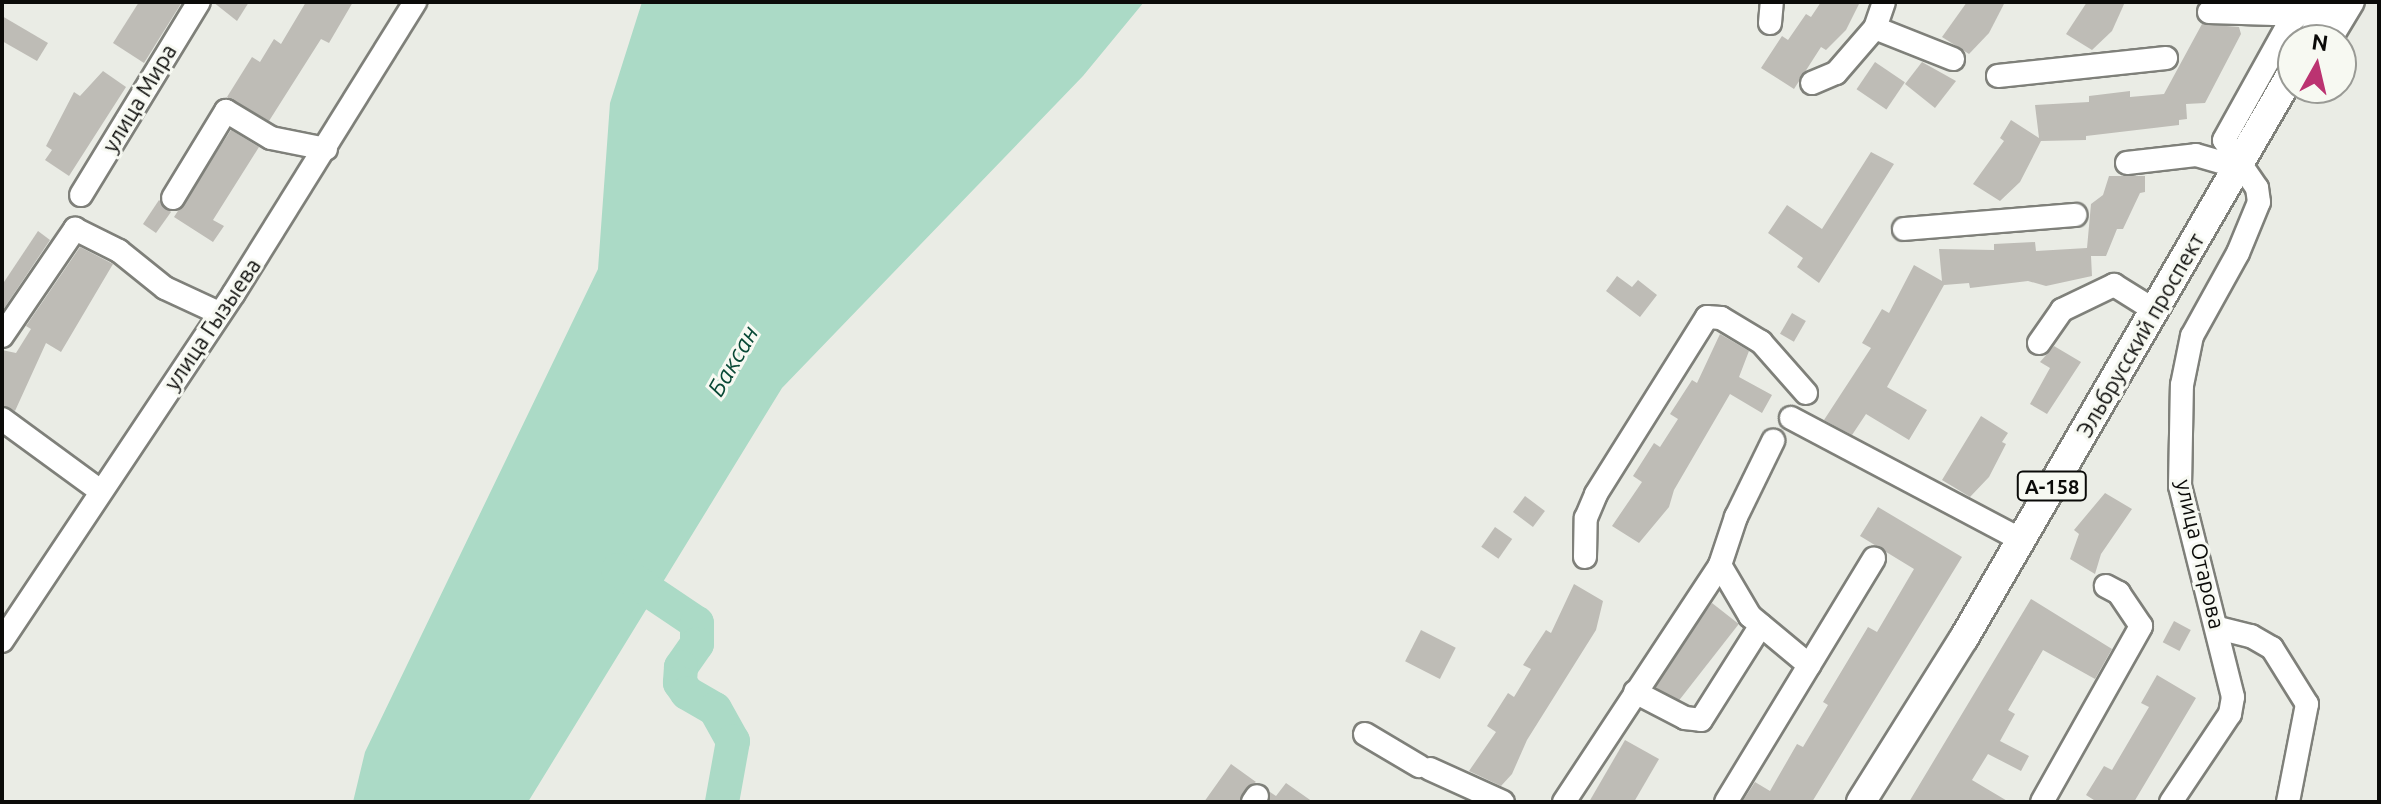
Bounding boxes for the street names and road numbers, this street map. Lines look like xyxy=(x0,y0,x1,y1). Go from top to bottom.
street label: улица Мира xyxy=(96,39,182,157)
street label: Эльбрусский проспект xyxy=(2071,228,2209,442)
street label: улица Гызыева xyxy=(158,253,266,395)
road number: А-158 xyxy=(2016,470,2088,502)
street label: улица Отарова xyxy=(2171,477,2231,631)

